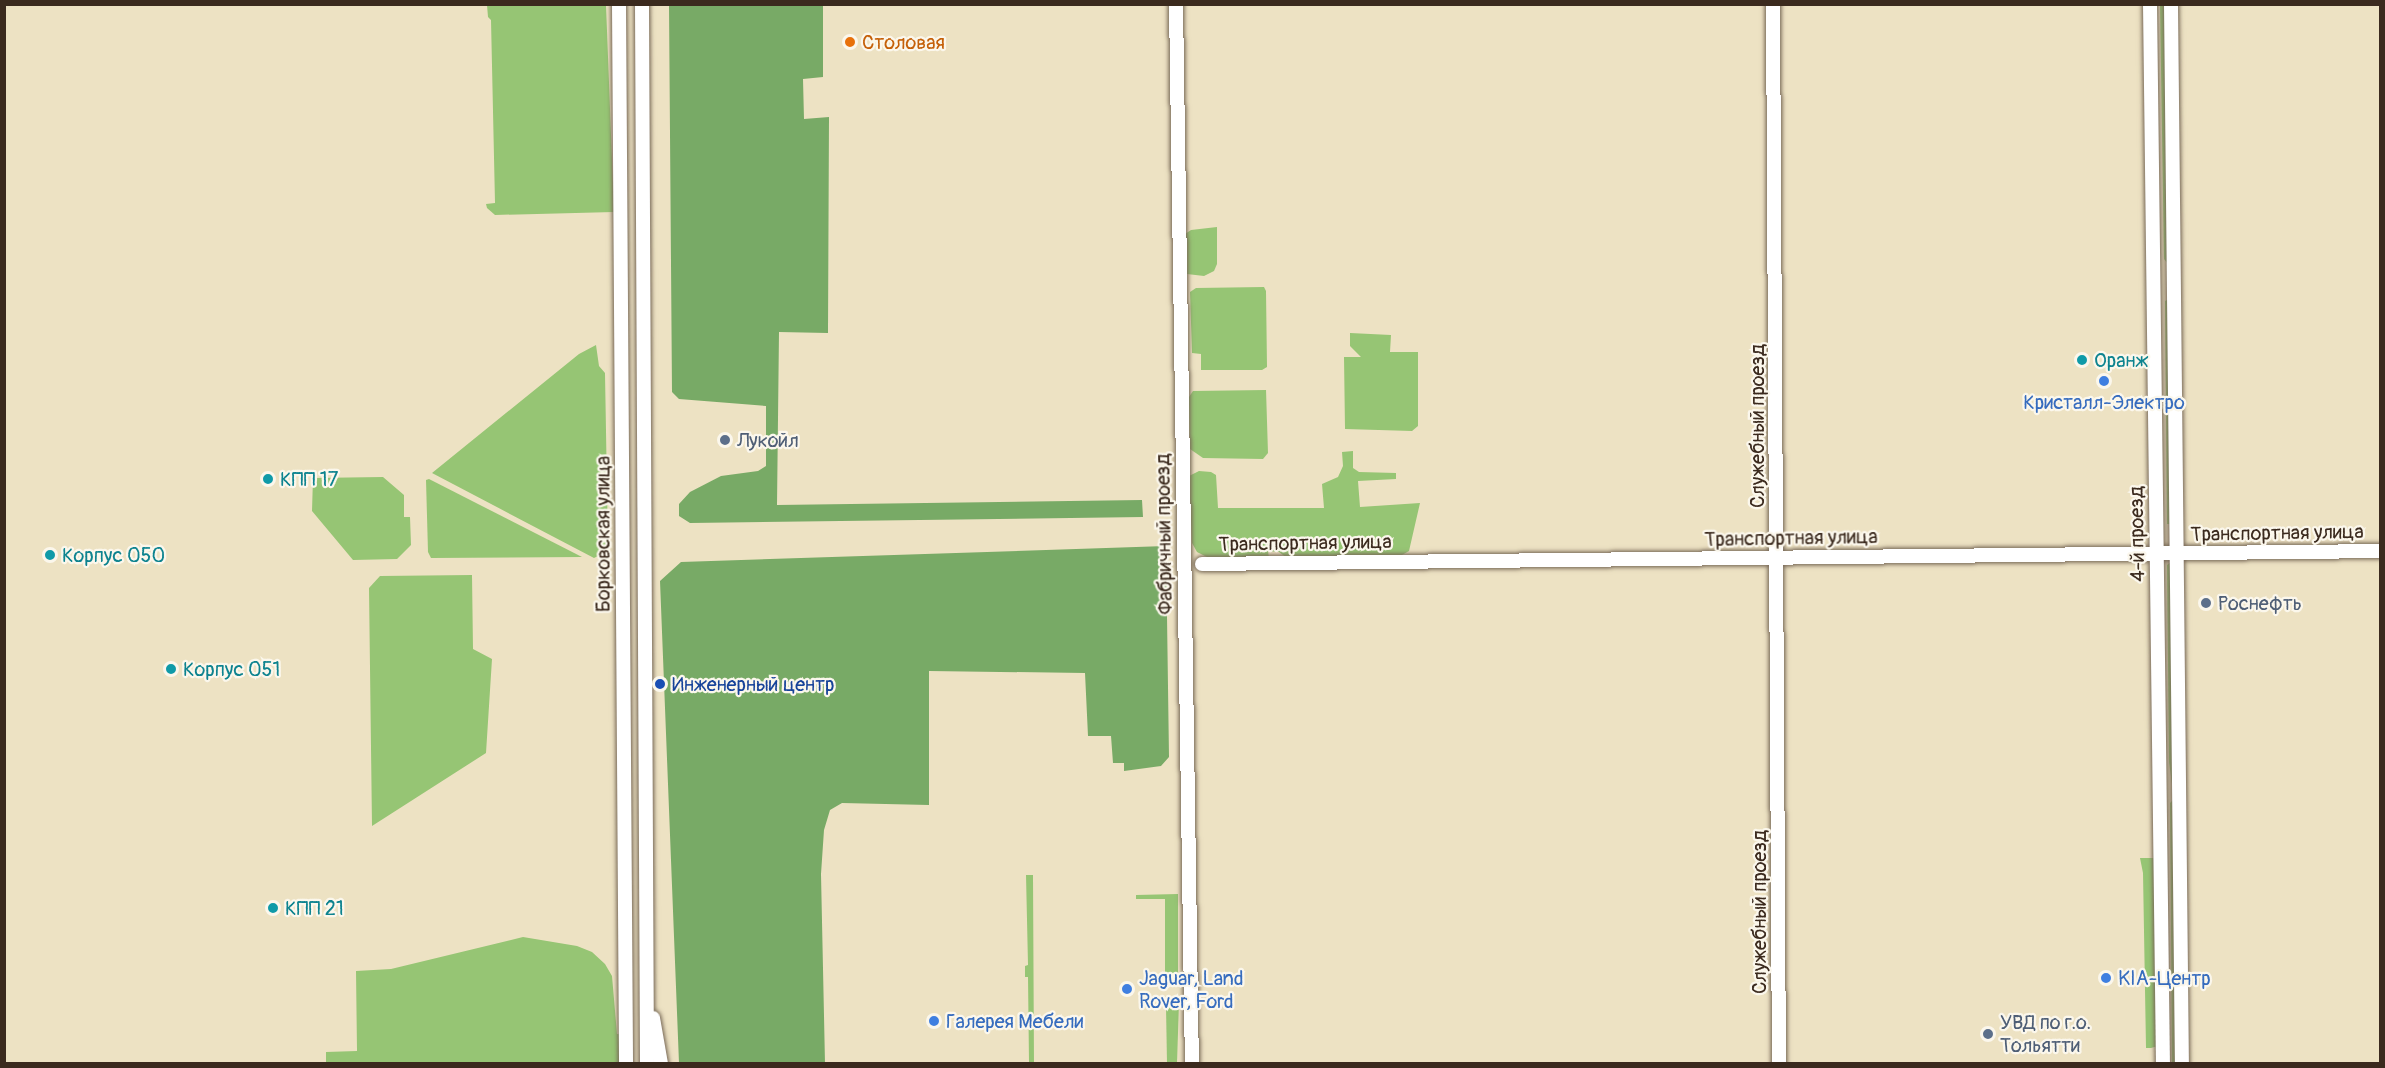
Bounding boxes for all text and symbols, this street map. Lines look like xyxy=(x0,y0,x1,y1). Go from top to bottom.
place label: Столовая xyxy=(862,30,945,54)
marker: Столовая xyxy=(843,35,857,49)
street label: Служебный проезд xyxy=(1745,344,1769,508)
place label: Оранж xyxy=(2094,348,2148,372)
marker: Оранж xyxy=(2075,353,2089,367)
marker: Кристалл-Электро xyxy=(2097,374,2111,388)
place label: Кристалл-Электро xyxy=(2023,390,2185,414)
place label: Лукойл xyxy=(737,428,799,452)
marker: Лукойл xyxy=(718,433,732,447)
street label: Фабричный проезд xyxy=(1151,453,1177,615)
street label: Борковская улица xyxy=(591,456,615,612)
place label: КПП 17 xyxy=(280,467,338,491)
marker: КПП 17 xyxy=(261,472,275,486)
street label: 4-й проезд xyxy=(2124,486,2150,582)
street label: Транспортная улица xyxy=(2190,519,2364,547)
street label: Транспортная улица xyxy=(1704,524,1878,552)
street label: Транспортная улица xyxy=(1218,529,1392,557)
place label: Корпус 050 xyxy=(62,543,165,567)
marker: Корпус 050 xyxy=(43,548,57,562)
place label: Роснефть xyxy=(2218,591,2302,615)
marker: Роснефть xyxy=(2199,596,2213,610)
place label: Корпус 051 xyxy=(183,657,280,681)
marker: Корпус 051 xyxy=(164,662,178,676)
place label: Инженерный центр xyxy=(672,672,835,696)
marker: Инженерный центр xyxy=(653,677,667,691)
street label: Служебный проезд xyxy=(1747,830,1771,994)
place label: КПП 21 xyxy=(285,896,344,920)
marker: КПП 21 xyxy=(266,901,280,915)
place label: Jaguar, Land Rover, Ford xyxy=(1139,966,1244,1013)
place label: KIA-Центр xyxy=(2118,966,2211,990)
marker: KIA-Центр xyxy=(2099,971,2113,985)
marker: Jaguar, Land Rover, Ford xyxy=(1120,982,1134,996)
place label: Галерея Мебели xyxy=(946,1009,1083,1033)
place label: УВД по г.о. Тольятти xyxy=(2000,1011,2091,1058)
marker: Галерея Мебели xyxy=(927,1014,941,1028)
marker: УВД по г.о. Тольятти xyxy=(1981,1027,1995,1041)

